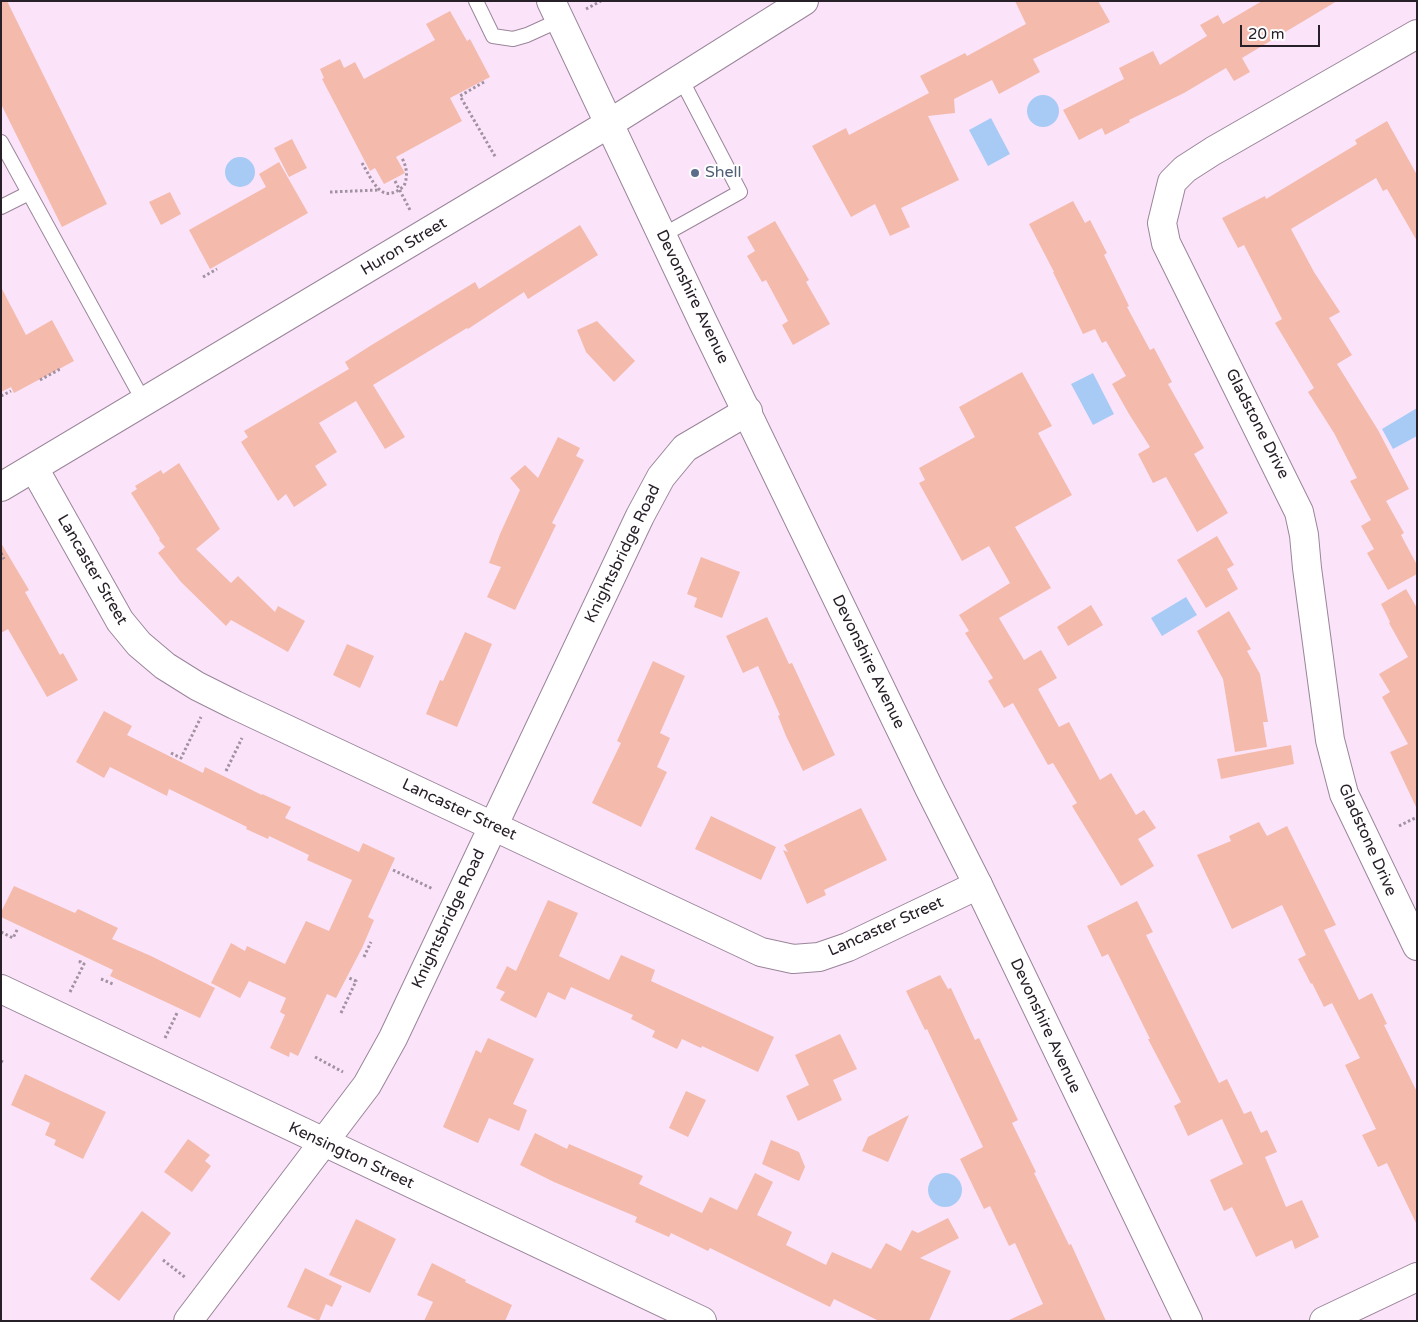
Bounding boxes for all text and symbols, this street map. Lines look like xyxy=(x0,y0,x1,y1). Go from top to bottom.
scale bar xyxy=(1243,15,1323,47)
text: 20 m xyxy=(1248,25,1285,43)
place label: Shell xyxy=(705,163,741,183)
marker: Shell xyxy=(689,167,701,179)
street label: Huron Street xyxy=(358,214,450,280)
street label: Devonshire Avenue xyxy=(651,227,733,367)
street label: Gladstone Drive xyxy=(1221,366,1293,482)
street label: Knightsbridge Road xyxy=(581,482,665,626)
street label: Lancaster Street xyxy=(53,511,131,629)
street label: Devonshire Avenue xyxy=(827,592,909,732)
street label: Lancaster Street xyxy=(399,775,519,845)
street label: Gladstone Drive xyxy=(1334,781,1400,899)
street label: Knightsbridge Road xyxy=(408,846,490,992)
street label: Lancaster Street xyxy=(825,893,947,961)
street label: Devonshire Avenue xyxy=(1005,956,1085,1096)
street label: Kensington Street xyxy=(285,1118,417,1194)

